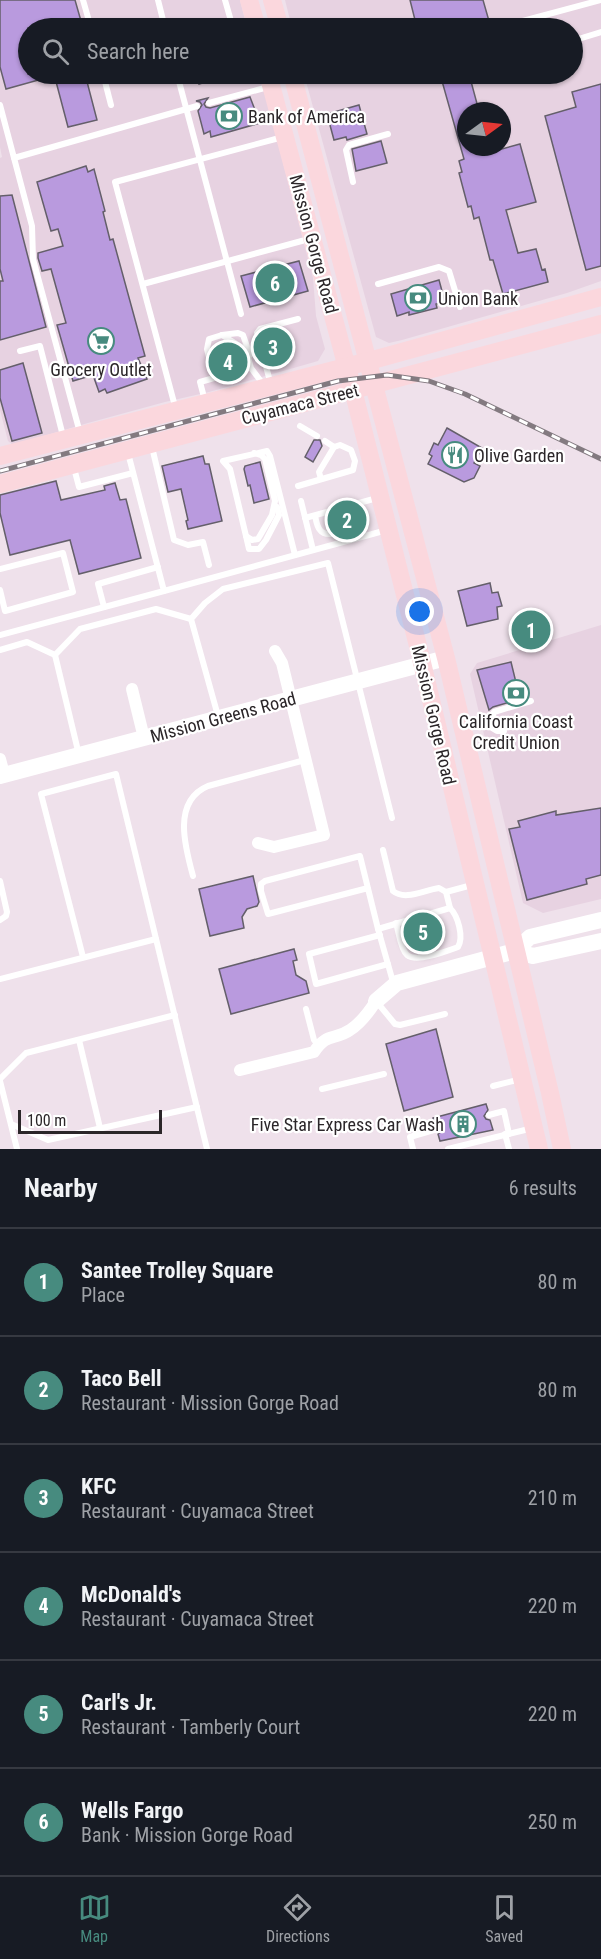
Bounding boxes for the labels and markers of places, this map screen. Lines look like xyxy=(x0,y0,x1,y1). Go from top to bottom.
bank icon: Bank of America xyxy=(214,101,244,131)
place label: Bank of America xyxy=(248,106,365,127)
pin: 6 xyxy=(256,260,294,306)
bank icon: Union Bank xyxy=(403,283,433,313)
place label: Union Bank xyxy=(438,288,518,309)
pin: 3 xyxy=(254,324,292,370)
supermarket icon: Grocery Outlet xyxy=(86,326,116,356)
pin: 4 xyxy=(208,340,248,385)
place label: Grocery Outlet xyxy=(50,359,152,380)
restaurant icon: Olive Garden xyxy=(440,440,470,470)
place label: Olive Garden xyxy=(474,445,564,466)
pin: 2 xyxy=(328,498,366,542)
pin: 1 xyxy=(512,608,550,652)
bank icon: California Coast Credit Union xyxy=(501,678,531,708)
place label: California Coast Credit Union xyxy=(459,711,573,753)
pin: 5 xyxy=(404,910,442,954)
building icon: Five Star Express Car Wash xyxy=(448,1109,478,1139)
place label: Five Star Express Car Wash xyxy=(251,1114,444,1135)

